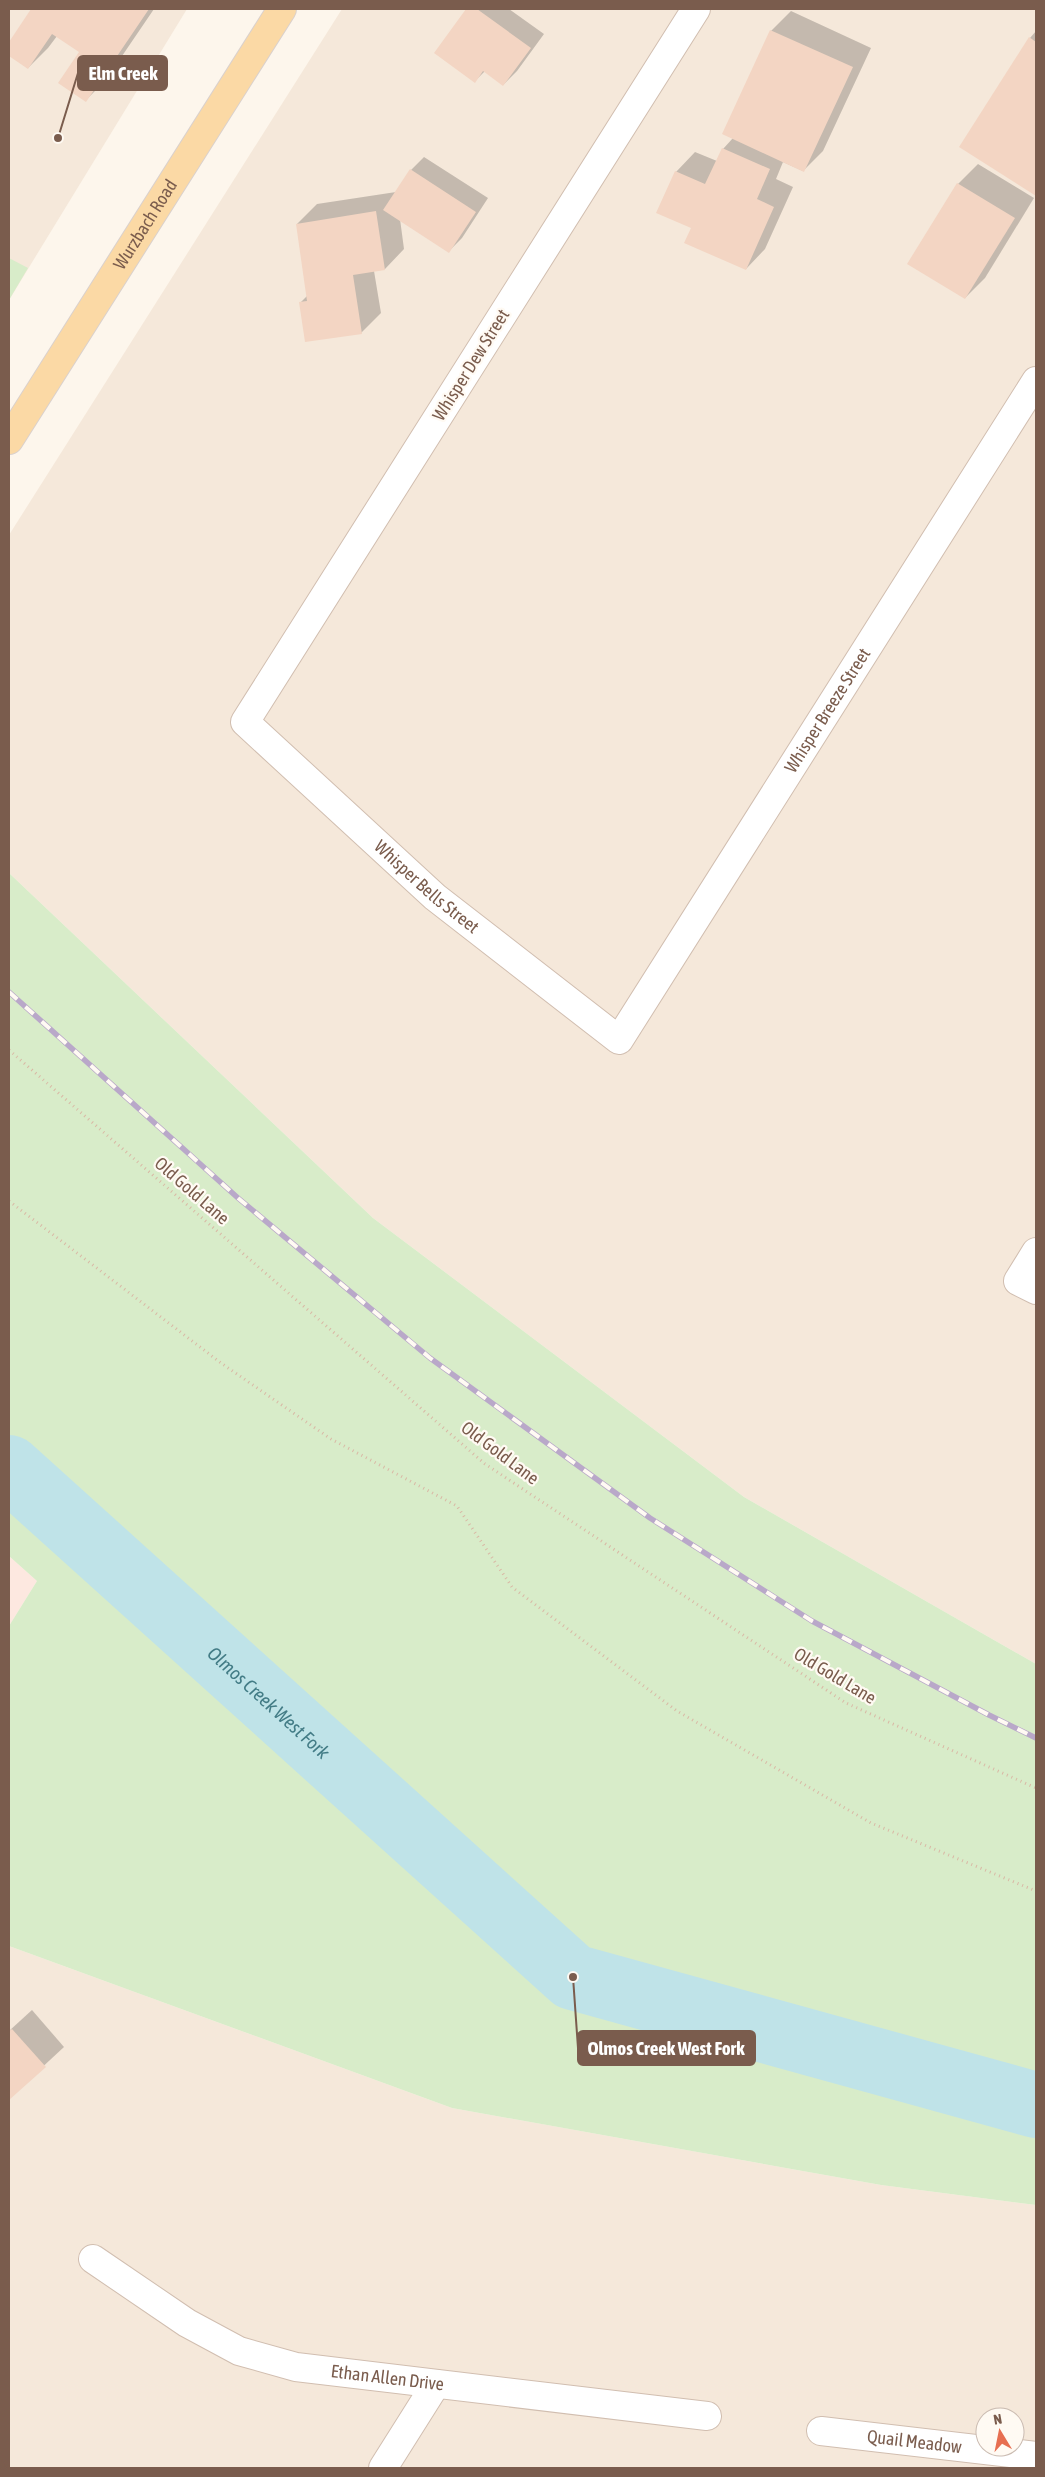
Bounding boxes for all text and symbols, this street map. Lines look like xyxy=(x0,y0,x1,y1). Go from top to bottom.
callout: Elm Creek xyxy=(78,56,167,90)
text: Elm Creek xyxy=(88,62,158,84)
street label: Wurzbach Road xyxy=(109,175,181,273)
street label: Whisper Dew Street xyxy=(428,305,513,424)
street label: Whisper Breeze Street xyxy=(780,644,874,776)
street label: Whisper Bells Street xyxy=(370,836,483,937)
street label: Old Gold Lane xyxy=(151,1153,234,1229)
street label: Old Gold Lane xyxy=(457,1417,543,1489)
water label: Olmos Creek West Fork xyxy=(203,1642,335,1763)
street label: Old Gold Lane xyxy=(790,1643,880,1708)
callout: Olmos Creek West Fork xyxy=(578,2031,755,2065)
text: Olmos Creek West Fork xyxy=(587,2037,745,2059)
street label: Ethan Allen Drive xyxy=(330,2360,445,2395)
north arrow xyxy=(975,2407,1025,2457)
text: N xyxy=(992,2411,1003,2428)
street label: Quail Meadow xyxy=(866,2425,963,2457)

